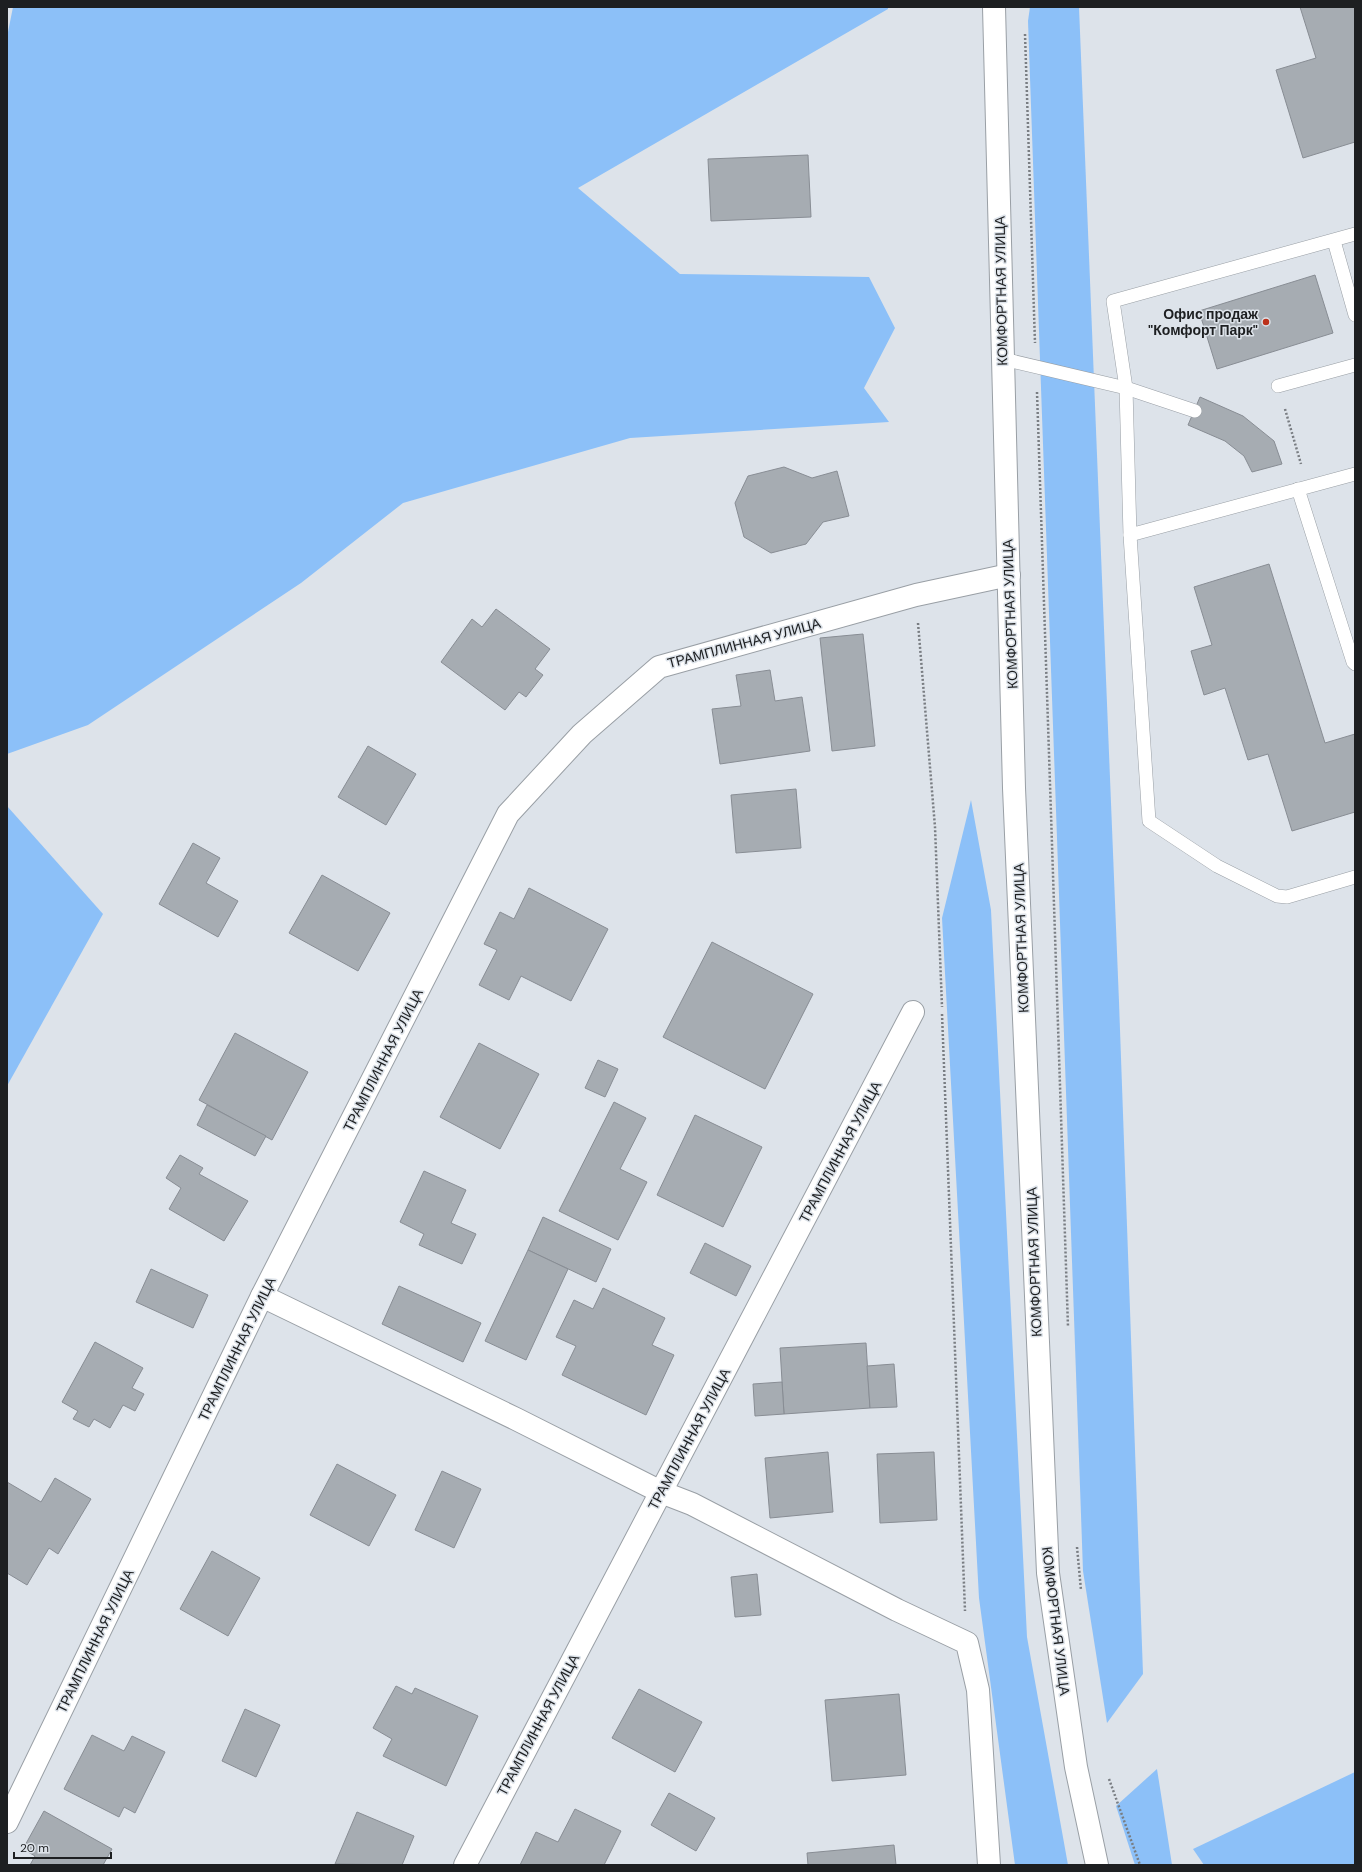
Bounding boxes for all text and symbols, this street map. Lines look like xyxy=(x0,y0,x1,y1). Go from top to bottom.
street label: КОМФОРТНАЯ УЛИЦА xyxy=(991,215,1011,366)
place label: Офис продаж "Комфорт Парк" xyxy=(1148,305,1259,339)
marker: Офис продаж "Комфорт Парк" xyxy=(1261,317,1271,327)
street label: КОМФОРТНАЯ УЛИЦА xyxy=(998,538,1022,689)
street label: ТРАМПЛИННАЯ УЛИЦА xyxy=(665,614,823,672)
street label: КОМФОРТНАЯ УЛИЦА xyxy=(1009,862,1033,1013)
street label: ТРАМПЛИННАЯ УЛИЦА xyxy=(339,985,427,1134)
street label: ТРАМПЛИННАЯ УЛИЦА xyxy=(795,1077,885,1226)
street label: КОМФОРТНАЯ УЛИЦА xyxy=(1022,1186,1046,1337)
street label: ТРАМПЛИННАЯ УЛИЦА xyxy=(194,1273,280,1424)
street label: ТРАМПЛИННАЯ УЛИЦА xyxy=(644,1364,734,1513)
street label: КОМФОРТНАЯ УЛИЦА xyxy=(1038,1546,1074,1697)
street label: ТРАМПЛИННАЯ УЛИЦА xyxy=(52,1565,138,1716)
street label: ТРАМПЛИННАЯ УЛИЦА xyxy=(493,1650,583,1799)
scale bar xyxy=(14,1834,111,1860)
text: 20 m xyxy=(20,1840,49,1856)

